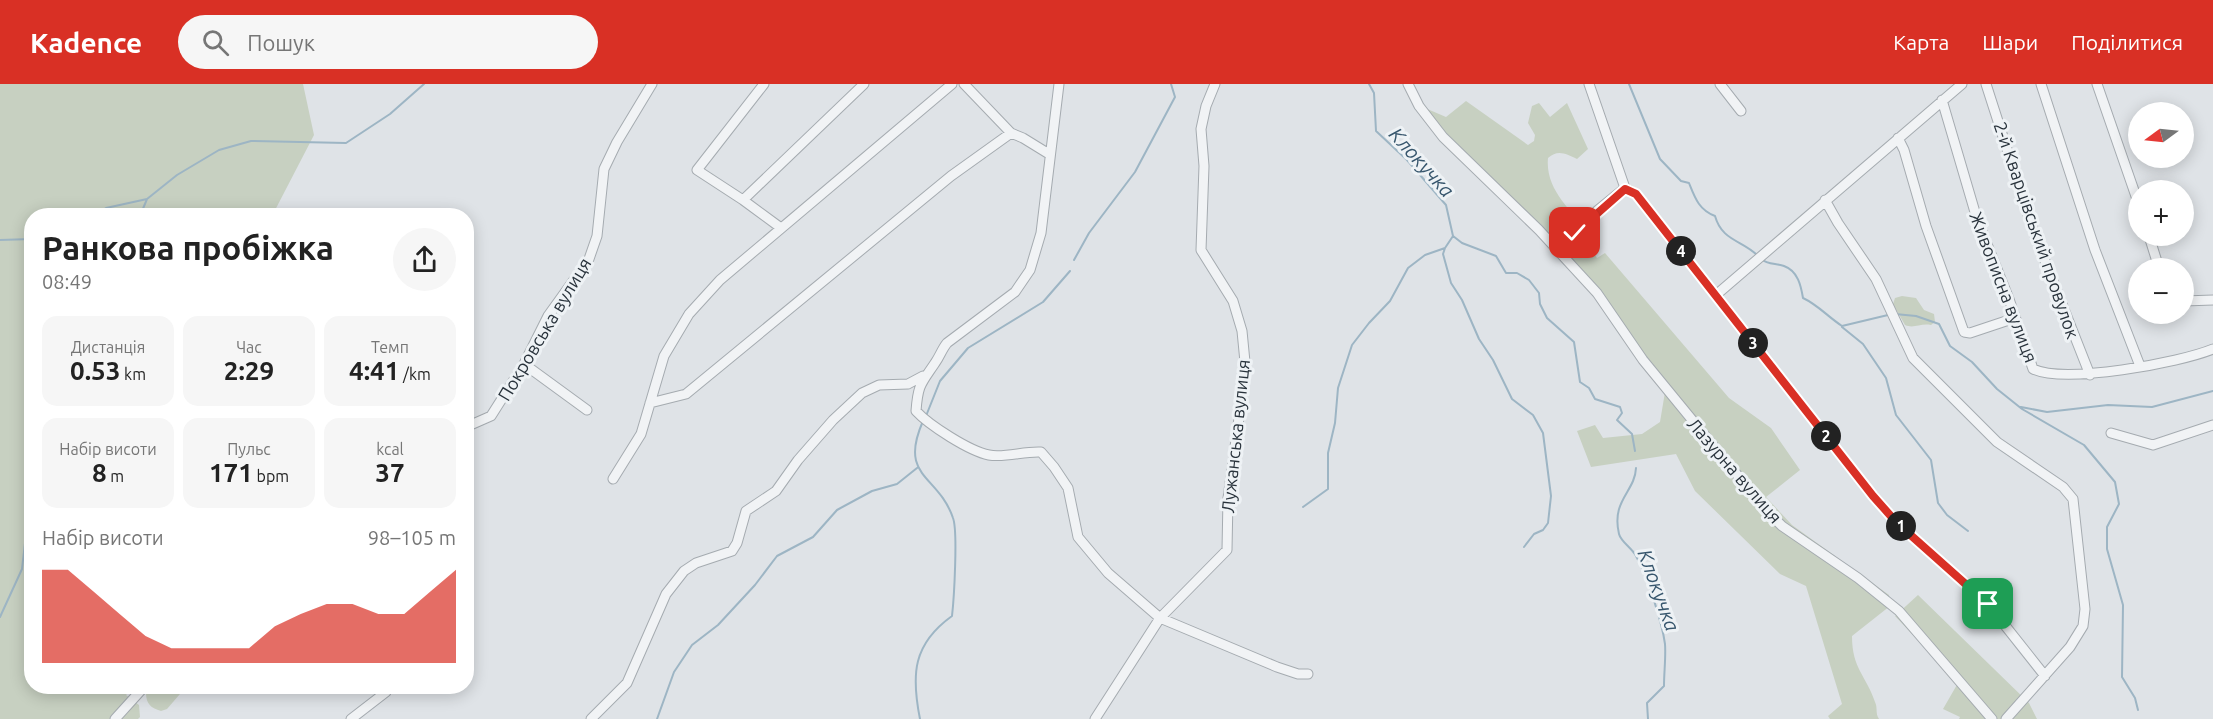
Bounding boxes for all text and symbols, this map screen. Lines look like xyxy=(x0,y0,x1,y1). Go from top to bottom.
search box xyxy=(178,15,598,69)
icon: search xyxy=(199,26,232,59)
text: Kadence xyxy=(30,27,142,58)
text: Пошук xyxy=(247,30,315,55)
text: Карта xyxy=(1893,30,1949,54)
text: Шари xyxy=(1982,30,2038,54)
text: Поділитися xyxy=(2071,30,2183,54)
north arrow xyxy=(2128,102,2194,168)
map controls xyxy=(2128,102,2194,324)
street label: 2-й Кварцівський провулок xyxy=(1990,119,2084,341)
water label: Клокучка xyxy=(1385,123,1459,202)
button: + xyxy=(2128,180,2194,246)
pin xyxy=(1549,207,1600,258)
street label: Живописна вулиця xyxy=(1966,209,2042,365)
icon: check xyxy=(1558,216,1591,249)
button: share xyxy=(393,228,456,291)
text: Ранкова пробіжка xyxy=(42,229,334,266)
pin: 4 xyxy=(1666,236,1696,266)
text: 4 xyxy=(1676,242,1686,260)
street label: Покровська вулиця xyxy=(493,254,595,404)
button: − xyxy=(2128,258,2194,324)
text: 08:49 xyxy=(42,270,92,293)
pin: 3 xyxy=(1738,328,1768,358)
text: 3 xyxy=(1748,334,1758,352)
text: Дистанція xyxy=(71,338,145,356)
text: Час xyxy=(236,338,262,356)
text: Темп xyxy=(371,338,409,356)
text: 0.53 xyxy=(70,356,120,385)
text: 2:29 xyxy=(224,356,274,385)
text: 4:41 xyxy=(349,356,399,385)
street label: Лужанська вулиця xyxy=(1217,358,1253,514)
text: km xyxy=(120,365,146,383)
text: /km xyxy=(399,365,431,383)
street label: Лазурна вулиця xyxy=(1684,413,1786,527)
pin: 2 xyxy=(1811,421,1841,451)
text: 2 xyxy=(1821,427,1831,445)
text: Набір висоти xyxy=(59,440,157,458)
text: Пульс xyxy=(227,440,271,458)
text: kcal xyxy=(376,440,404,458)
text: 8 xyxy=(92,458,107,487)
text: 171 xyxy=(209,458,253,487)
text: 37 xyxy=(375,458,405,487)
text: m xyxy=(107,467,124,485)
text: bpm xyxy=(253,467,289,485)
pin: 1 xyxy=(1886,511,1916,541)
text: 1 xyxy=(1896,517,1906,535)
text: Набір висоти xyxy=(42,526,164,549)
text: 98–105 m xyxy=(368,526,456,549)
water label: Клокучка xyxy=(1634,546,1684,634)
pin xyxy=(1962,578,2013,629)
icon: arrive xyxy=(1971,587,2004,620)

